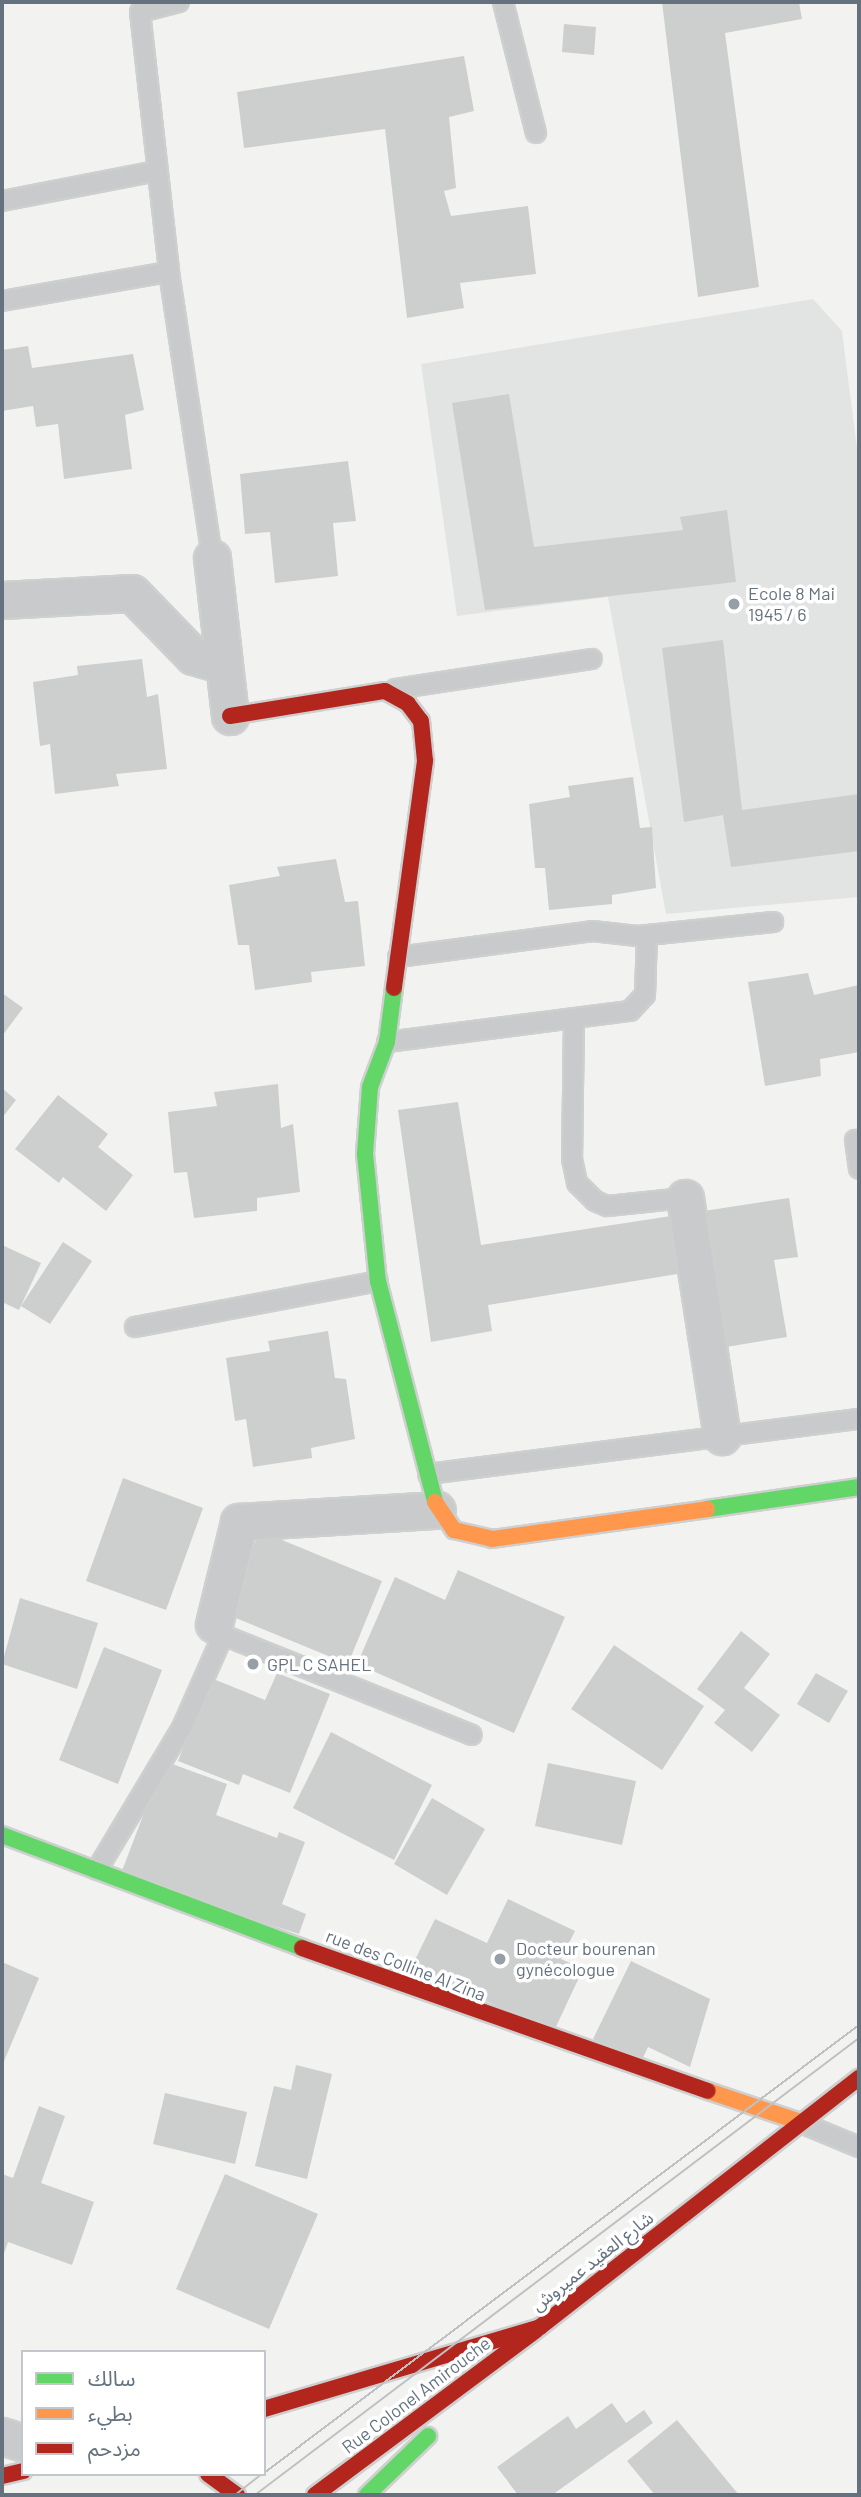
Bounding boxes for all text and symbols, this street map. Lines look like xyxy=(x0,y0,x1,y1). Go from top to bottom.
place label: Ecole 8 Mai 1945 / 6 xyxy=(748,583,835,626)
marker: Ecole 8 Mai 1945 / 6 xyxy=(726,596,742,612)
place label: GPL C SAHEL xyxy=(267,1653,371,1675)
marker: GPL C SAHEL xyxy=(245,1656,261,1672)
street label: rue des Colline Al Zina xyxy=(323,1925,489,2005)
place label: Docteur bourenan gynécologue xyxy=(516,1938,656,1980)
marker: Docteur bourenan gynécologue xyxy=(490,1949,510,1969)
street label: شارع العقيد عميروش xyxy=(527,2207,657,2315)
street label: Rue Colonel Amirouche xyxy=(338,2332,494,2458)
legend xyxy=(21,2350,266,2476)
text: سالك xyxy=(88,2365,135,2390)
text: بطيء xyxy=(88,2400,133,2425)
text: مزدحم xyxy=(88,2435,141,2460)

